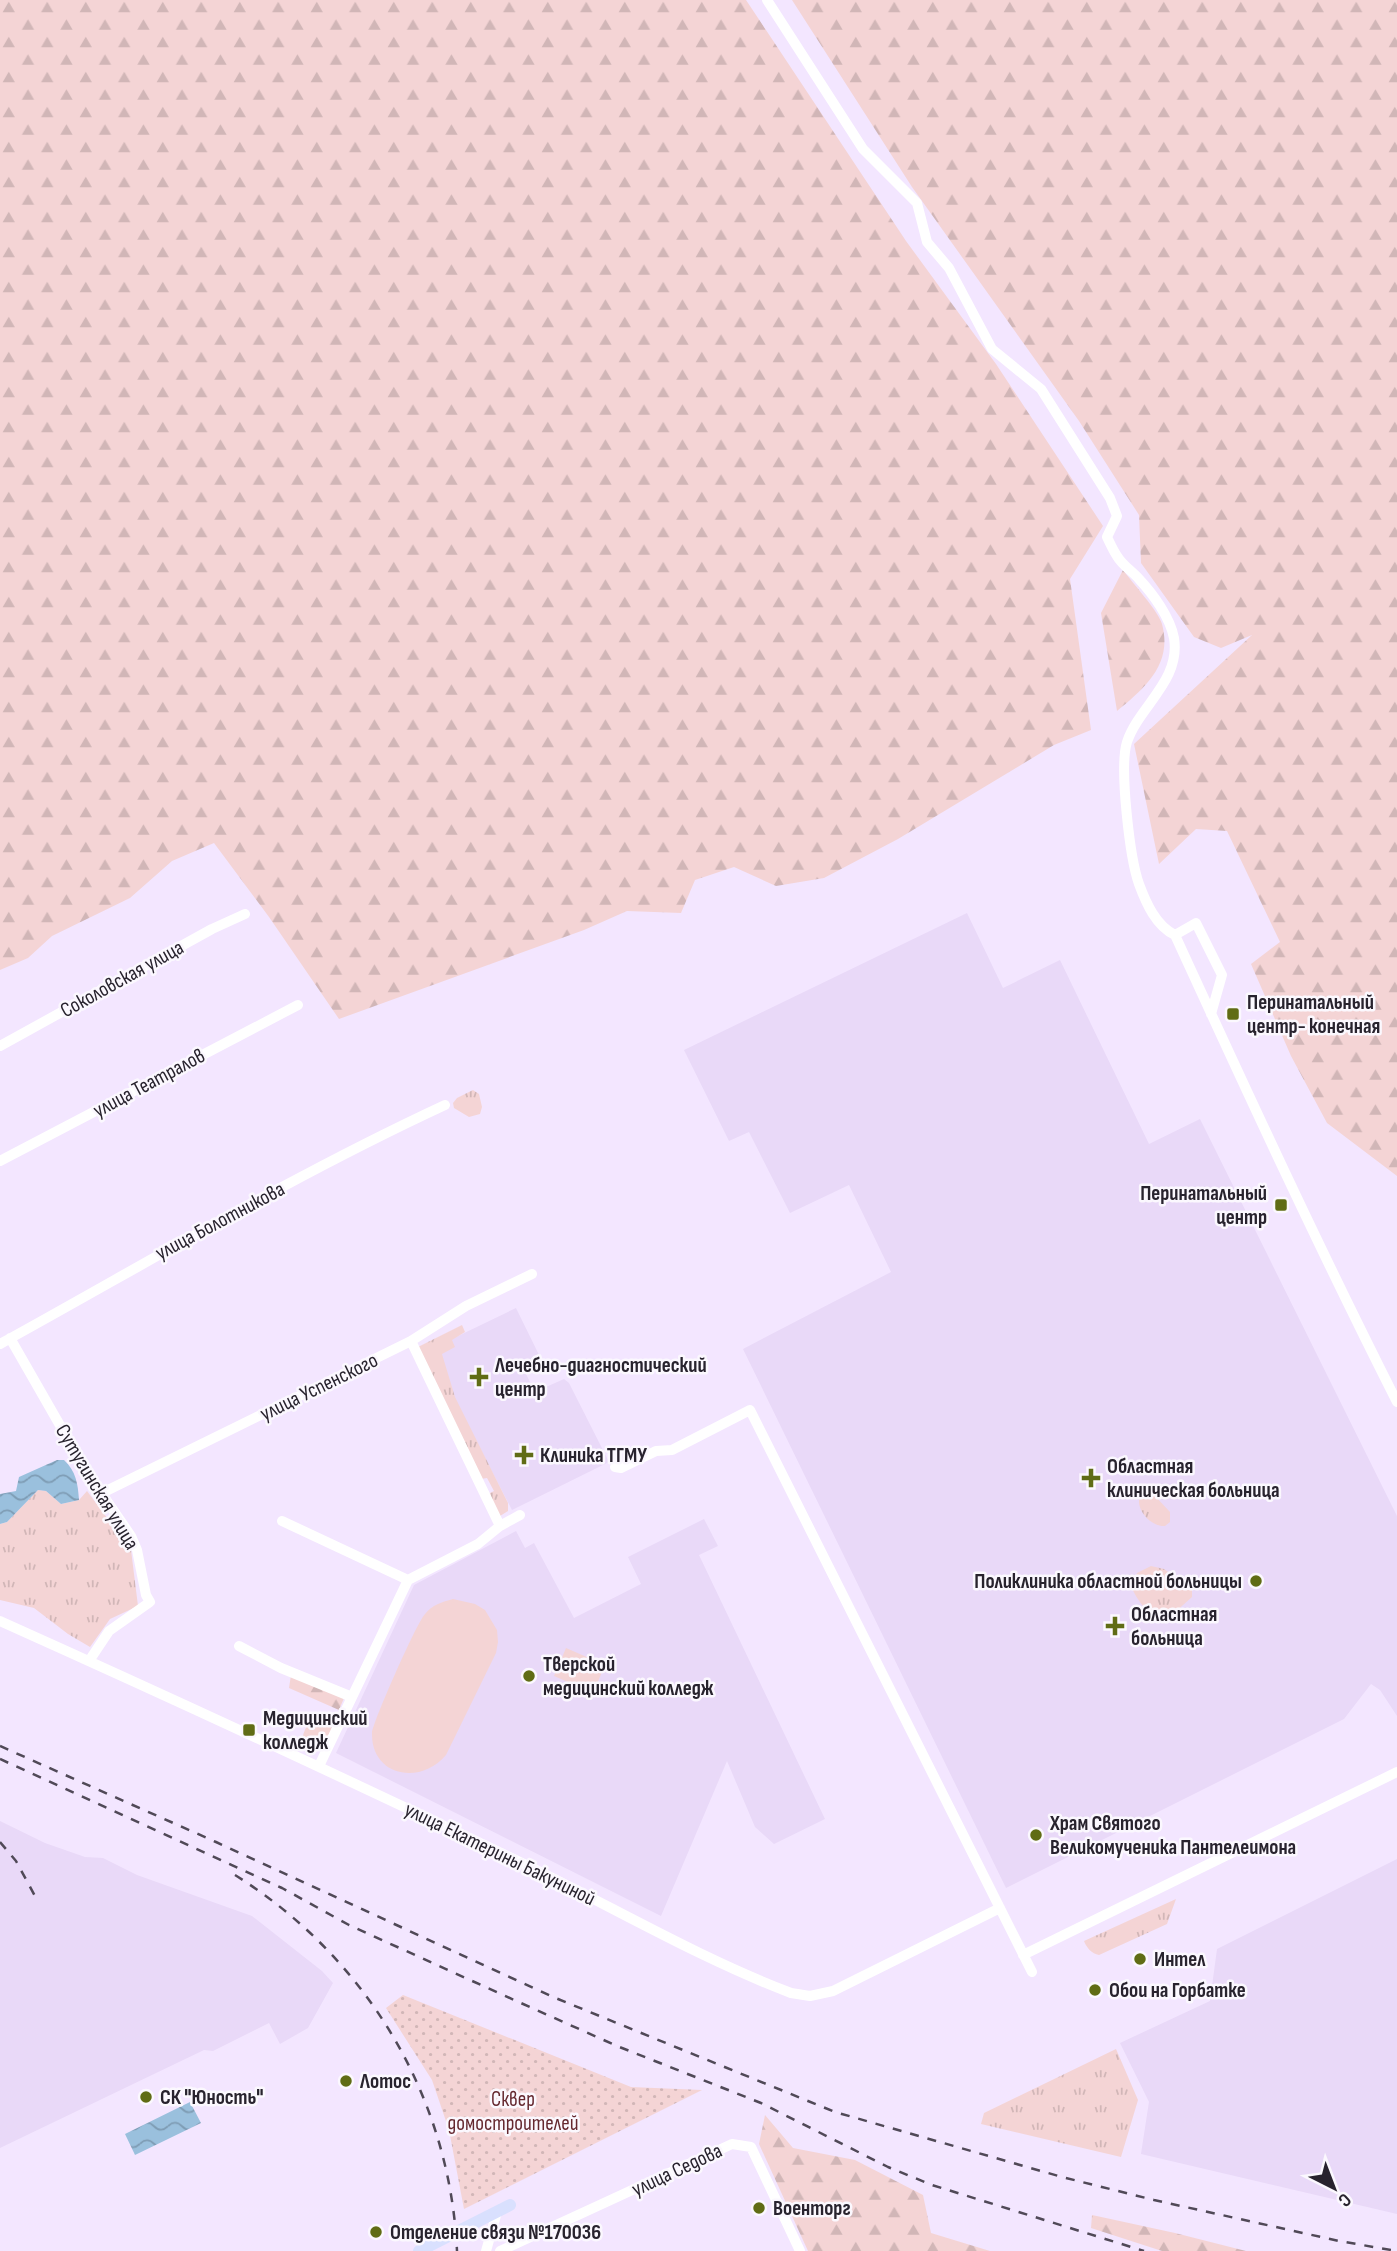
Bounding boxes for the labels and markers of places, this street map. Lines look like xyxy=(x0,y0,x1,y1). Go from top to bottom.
place label: Перинатальный центр- конечная xyxy=(1247,990,1380,1039)
marker: Перинатальный центр- конечная xyxy=(1225,1006,1241,1022)
place label: Перинатальный центр xyxy=(1140,1181,1267,1230)
marker: Перинатальный центр xyxy=(1273,1197,1289,1213)
place label: Лечебно-диагностический центр xyxy=(494,1353,707,1402)
marker: Лечебно-диагностический центр xyxy=(469,1367,489,1387)
place label: Клиника ТГМУ xyxy=(540,1443,647,1468)
marker: Клиника ТГМУ xyxy=(514,1445,534,1465)
place label: Областная клиническая больница xyxy=(1107,1454,1280,1503)
marker: Областная клиническая больница xyxy=(1081,1468,1101,1488)
place label: Поликлиника областной больницы xyxy=(974,1569,1242,1594)
marker: Поликлиника областной больницы xyxy=(1248,1573,1264,1589)
place label: Областная больница xyxy=(1131,1602,1217,1651)
marker: Областная больница xyxy=(1105,1616,1125,1636)
place label: Тверской медицинский колледж xyxy=(543,1652,714,1701)
marker: Тверской медицинский колледж xyxy=(521,1668,537,1684)
place label: Медицинский колледж xyxy=(263,1706,368,1755)
marker: Медицинский колледж xyxy=(241,1722,257,1738)
place label: Храм Святого Великомученика Пантелеимона xyxy=(1049,1811,1296,1860)
marker: Храм Святого Великомученика Пантелеимона xyxy=(1028,1827,1044,1843)
place label: Интел xyxy=(1154,1947,1206,1972)
marker: Интел xyxy=(1132,1951,1148,1967)
place label: Обои на Горбатке xyxy=(1109,1978,1246,2003)
marker: Обои на Горбатке xyxy=(1087,1982,1103,1998)
place label: Лотос xyxy=(359,2069,411,2094)
marker: Лотос xyxy=(338,2073,354,2089)
place label: СК "Юность" xyxy=(160,2085,264,2110)
marker: СК "Юность" xyxy=(138,2089,154,2105)
place label: Военторг xyxy=(773,2196,851,2221)
marker: Военторг xyxy=(751,2200,767,2216)
place label: Отделение связи №170036 xyxy=(390,2220,601,2245)
marker: Отделение связи №170036 xyxy=(368,2224,384,2240)

